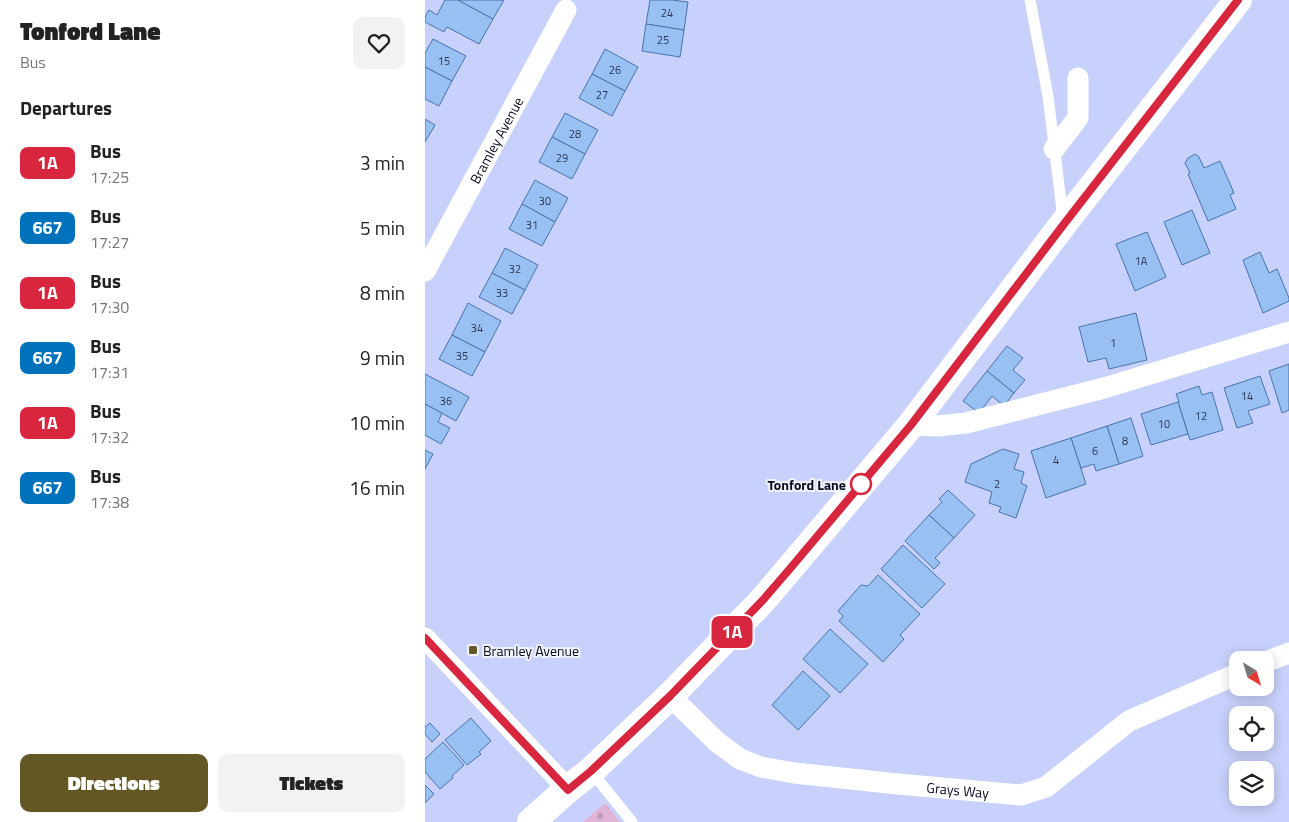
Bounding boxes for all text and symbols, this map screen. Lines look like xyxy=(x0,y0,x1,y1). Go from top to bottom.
house number: 24 xyxy=(661,5,673,21)
text: Tonford Lane xyxy=(20,13,160,49)
button: heart xyxy=(353,17,405,69)
house number: 25 xyxy=(657,32,669,48)
text: Bus xyxy=(20,50,46,74)
house number: 15 xyxy=(438,53,450,69)
house number: 26 xyxy=(609,62,621,78)
house number: 27 xyxy=(596,87,608,103)
text: Departures xyxy=(20,93,112,122)
street label: Bramley Avenue xyxy=(464,93,528,187)
house number: 28 xyxy=(569,126,581,142)
text: Bus xyxy=(90,136,121,165)
text: 3 min xyxy=(360,148,405,177)
text: 1A xyxy=(37,149,58,176)
house number: 29 xyxy=(556,150,568,166)
text: 17:25 xyxy=(90,165,129,189)
house number: 30 xyxy=(539,193,551,209)
text: Bus xyxy=(90,201,121,230)
text: 5 min xyxy=(360,213,405,242)
text: 667 xyxy=(32,214,63,241)
house number: 31 xyxy=(526,217,538,233)
text: 17:27 xyxy=(90,230,129,254)
house number: 1A xyxy=(1135,253,1148,269)
house number: 32 xyxy=(509,261,521,277)
text: Bus xyxy=(90,266,121,295)
text: 8 min xyxy=(360,278,405,307)
text: 1A xyxy=(37,279,58,306)
house number: 33 xyxy=(496,285,508,301)
text: 17:30 xyxy=(90,295,129,319)
house number: 34 xyxy=(471,320,483,336)
text: Bus xyxy=(90,331,121,360)
house number: 1 xyxy=(1110,335,1116,351)
text: 9 min xyxy=(360,343,405,372)
text: 667 xyxy=(32,344,63,371)
house number: 35 xyxy=(456,348,468,364)
text: 17:31 xyxy=(90,360,129,384)
house number: 14 xyxy=(1241,388,1253,404)
house number: 36 xyxy=(440,393,452,409)
text: Bus xyxy=(90,396,121,425)
text: 10 min xyxy=(349,408,405,437)
house number: 12 xyxy=(1195,408,1207,424)
text: 1A xyxy=(37,409,58,436)
house number: 10 xyxy=(1158,416,1170,432)
text: 17:32 xyxy=(90,425,129,449)
house number: 8 xyxy=(1122,433,1128,449)
house number: 6 xyxy=(1092,443,1098,459)
house number: 4 xyxy=(1053,452,1059,468)
text: Bus xyxy=(90,461,121,490)
text: 16 min xyxy=(349,473,405,502)
marker: Tonford Lane xyxy=(850,473,872,495)
text: 667 xyxy=(32,474,63,501)
place label: Tonford Lane xyxy=(767,474,846,495)
house number: 2 xyxy=(994,476,1000,492)
text: 17:38 xyxy=(90,490,129,514)
line badge: 1A xyxy=(709,616,755,648)
text: 1A xyxy=(722,618,742,645)
place label: Bramley Avenue xyxy=(483,640,579,661)
marker: Bramley Avenue xyxy=(467,644,479,656)
north arrow xyxy=(1229,651,1274,696)
map controls xyxy=(1229,651,1274,806)
button: locate xyxy=(1229,706,1274,751)
button: Directions xyxy=(20,754,208,812)
button: Tickets xyxy=(218,754,405,812)
button: layers xyxy=(1229,761,1274,806)
street label: Grays Way xyxy=(926,776,990,803)

